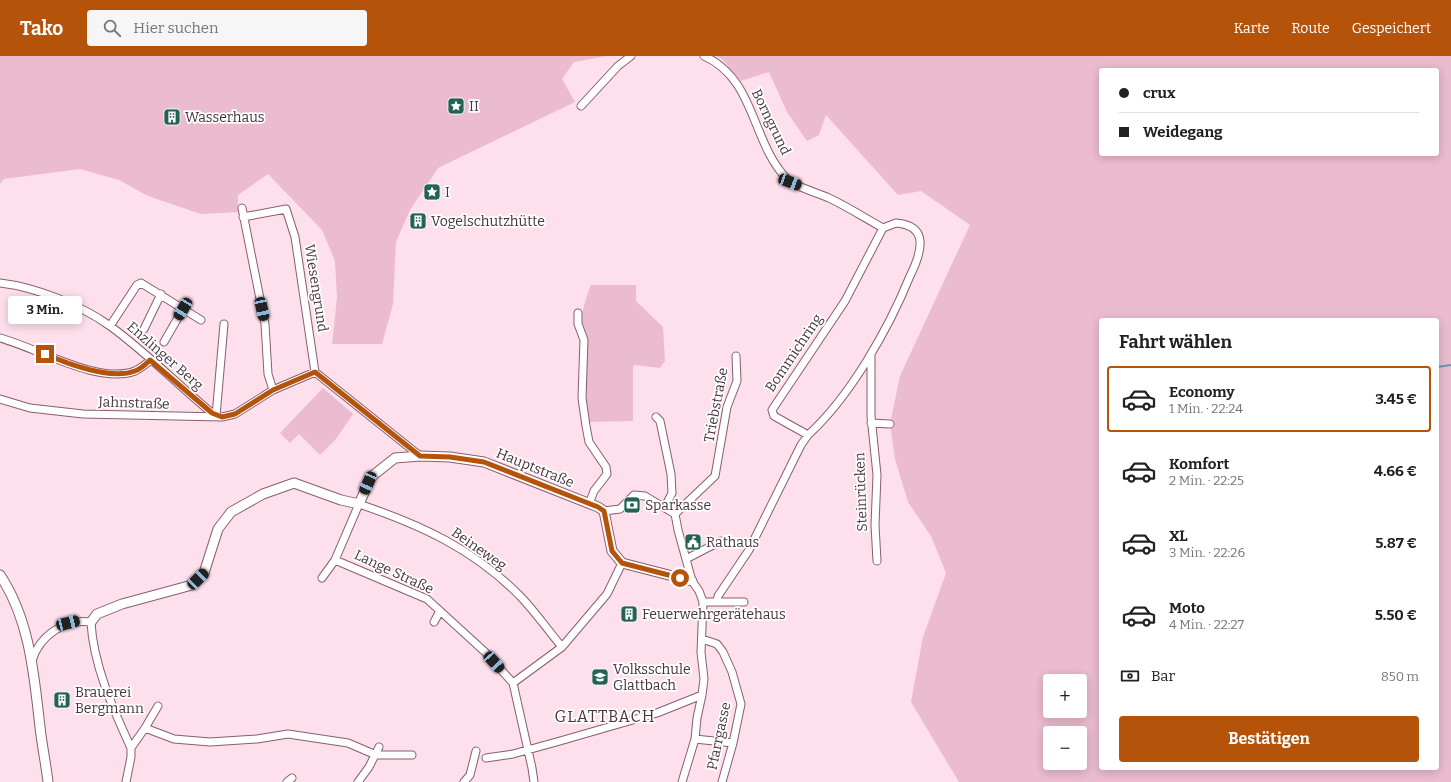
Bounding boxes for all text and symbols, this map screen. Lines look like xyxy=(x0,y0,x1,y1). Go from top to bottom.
search box xyxy=(87,10,367,46)
text: Tako xyxy=(20,17,63,40)
icon: search xyxy=(101,17,123,39)
text: Hier suchen xyxy=(133,19,218,37)
text: Karte xyxy=(1234,20,1269,37)
text: Route xyxy=(1291,20,1330,37)
text: Gespeichert xyxy=(1352,20,1431,37)
text: crux xyxy=(1143,84,1176,102)
street label: Borngrund xyxy=(748,86,794,158)
place icon: II xyxy=(446,96,466,116)
place label: II xyxy=(469,98,479,115)
building icon: Wasserhaus xyxy=(162,107,182,127)
place label: Wasserhaus xyxy=(185,109,265,126)
text: Weidegang xyxy=(1143,123,1223,141)
car xyxy=(777,172,803,192)
place icon: I xyxy=(422,182,442,202)
place label: I xyxy=(445,184,450,201)
building icon: Vogelschutzhütte xyxy=(408,211,428,231)
place label: Vogelschutzhütte xyxy=(431,213,545,230)
street label: Wiesengrund xyxy=(301,243,331,333)
callout: 3 Min. xyxy=(8,296,82,324)
car xyxy=(172,296,194,322)
car xyxy=(254,296,270,322)
text: 3 Min. xyxy=(27,302,63,317)
street label: Bommichring xyxy=(762,311,826,395)
street label: Enzlinger Berg xyxy=(123,318,207,394)
text: Fahrt wählen xyxy=(1119,331,1232,353)
route end xyxy=(36,345,54,363)
street label: Triebstraße xyxy=(700,366,732,444)
icon: car xyxy=(1121,381,1157,417)
text: Economy xyxy=(1169,383,1235,401)
text: 3.45 € xyxy=(1375,390,1417,408)
street label: Jahnstraße xyxy=(97,393,170,413)
text: 1 Min. · 22:24 xyxy=(1169,401,1243,416)
street label: Hauptstraße xyxy=(494,445,576,491)
street label: Steinrücken xyxy=(851,452,871,532)
icon: car xyxy=(1121,453,1157,489)
text: Komfort xyxy=(1169,455,1229,473)
text: 4.66 € xyxy=(1374,462,1417,480)
car xyxy=(358,470,378,496)
text: 2 Min. · 22:25 xyxy=(1169,473,1244,488)
bank icon: Sparkasse xyxy=(622,495,642,515)
place label: Sparkasse xyxy=(645,497,711,514)
street label: Beineweg xyxy=(448,524,510,574)
icon: car xyxy=(1121,525,1157,561)
text: XL xyxy=(1169,527,1188,545)
public building icon: Rathaus xyxy=(683,532,703,552)
place label: Rathaus xyxy=(706,534,759,551)
text: 5.87 € xyxy=(1375,534,1417,552)
text: 3 Min. · 22:26 xyxy=(1169,545,1245,560)
street label: Lange Straße xyxy=(352,546,436,598)
car xyxy=(185,566,211,592)
route start xyxy=(671,569,689,587)
icon: car xyxy=(1121,597,1157,633)
text: Moto xyxy=(1169,599,1205,617)
building icon: Feuerwehrgerätehaus xyxy=(619,604,639,624)
place label: Feuerwehrgerätehaus xyxy=(642,606,786,623)
text: 5.50 € xyxy=(1375,606,1417,624)
car xyxy=(55,614,81,632)
text: 4 Min. · 22:27 xyxy=(1169,617,1244,632)
car xyxy=(482,649,506,675)
place label: Volksschule Glattbach xyxy=(613,661,691,694)
icon: cash xyxy=(1119,665,1141,687)
school or university icon: Volksschule Glattbach xyxy=(590,667,610,687)
text: Bar xyxy=(1151,667,1175,685)
text: 850 m xyxy=(1381,669,1419,684)
map controls xyxy=(1043,674,1087,770)
button: + xyxy=(1043,674,1087,718)
place label: Brauerei Bergmann xyxy=(75,684,144,717)
building icon: Brauerei Bergmann xyxy=(52,690,72,710)
street label: Pfarrgasse xyxy=(704,701,734,771)
district label: GLATTBACH xyxy=(554,707,656,726)
button: Bestätigen xyxy=(1119,716,1419,762)
button: − xyxy=(1043,726,1087,770)

